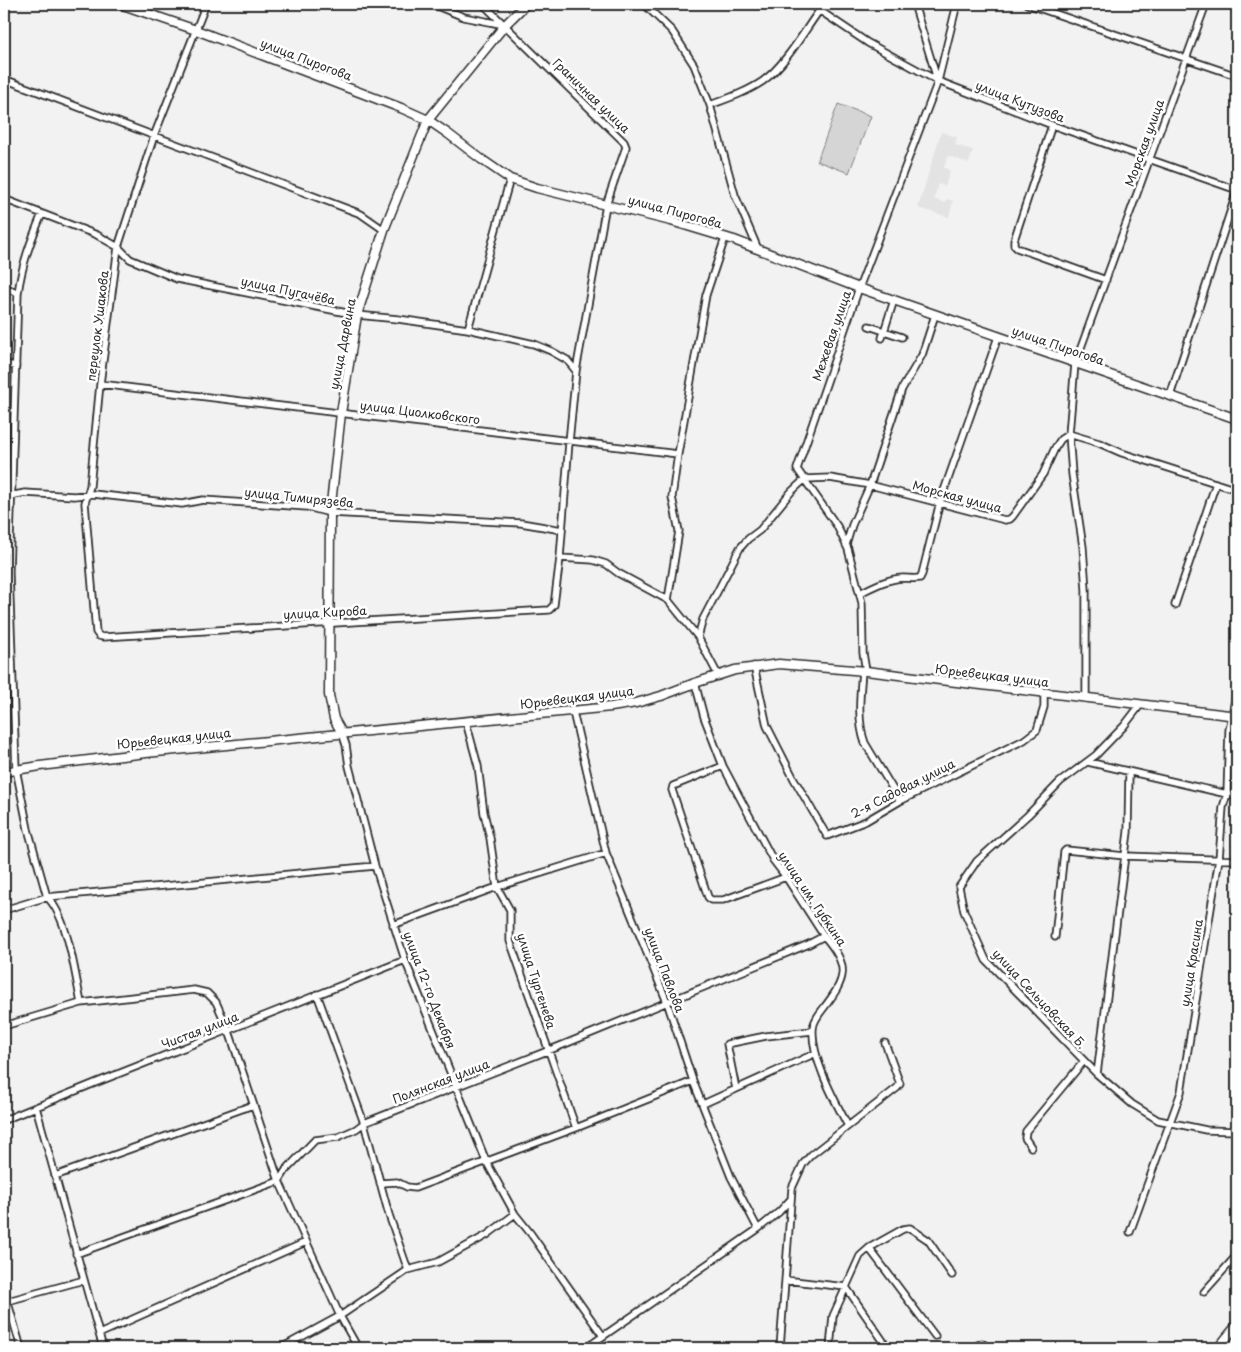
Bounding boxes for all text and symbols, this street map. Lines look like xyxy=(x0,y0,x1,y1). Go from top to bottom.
street label: улица Пирогова xyxy=(258,33,355,85)
street label: Граничная улица xyxy=(549,54,635,137)
street label: улица Кутузова xyxy=(973,76,1068,127)
street label: Морская улица xyxy=(1120,96,1168,189)
street label: улица Пирогова xyxy=(626,190,725,232)
street label: переулок Ушакова xyxy=(81,269,113,382)
street label: улица Пугачёва xyxy=(240,271,337,309)
street label: Межевая улица xyxy=(807,288,855,383)
street label: улица Дарвина xyxy=(324,296,360,391)
street label: улица Пирогова xyxy=(1010,321,1107,369)
street label: улица Циолковского xyxy=(359,396,482,428)
street label: Морская улица xyxy=(911,475,1004,517)
street label: улица Тимирязева xyxy=(244,482,355,512)
street label: улица Кирова xyxy=(283,601,368,623)
street label: Юрьевецкая улица xyxy=(934,659,1050,691)
street label: Юрьевецкая улица xyxy=(519,681,635,713)
street label: Юрьевецкая улица xyxy=(116,723,232,753)
street label: 2-я Садовая улица xyxy=(847,754,958,822)
street label: улица им. Губкина xyxy=(774,847,852,950)
street label: улица Красина xyxy=(1175,917,1207,1008)
street label: улица Павлова xyxy=(640,925,690,1015)
street label: улица 12-го Декабря xyxy=(399,928,461,1051)
street label: улица Тургенева xyxy=(513,930,561,1032)
street label: улица Сельцовская Б. xyxy=(989,944,1091,1052)
street label: Чистая улица xyxy=(158,1007,241,1053)
street label: Полянская улица xyxy=(390,1054,492,1108)

